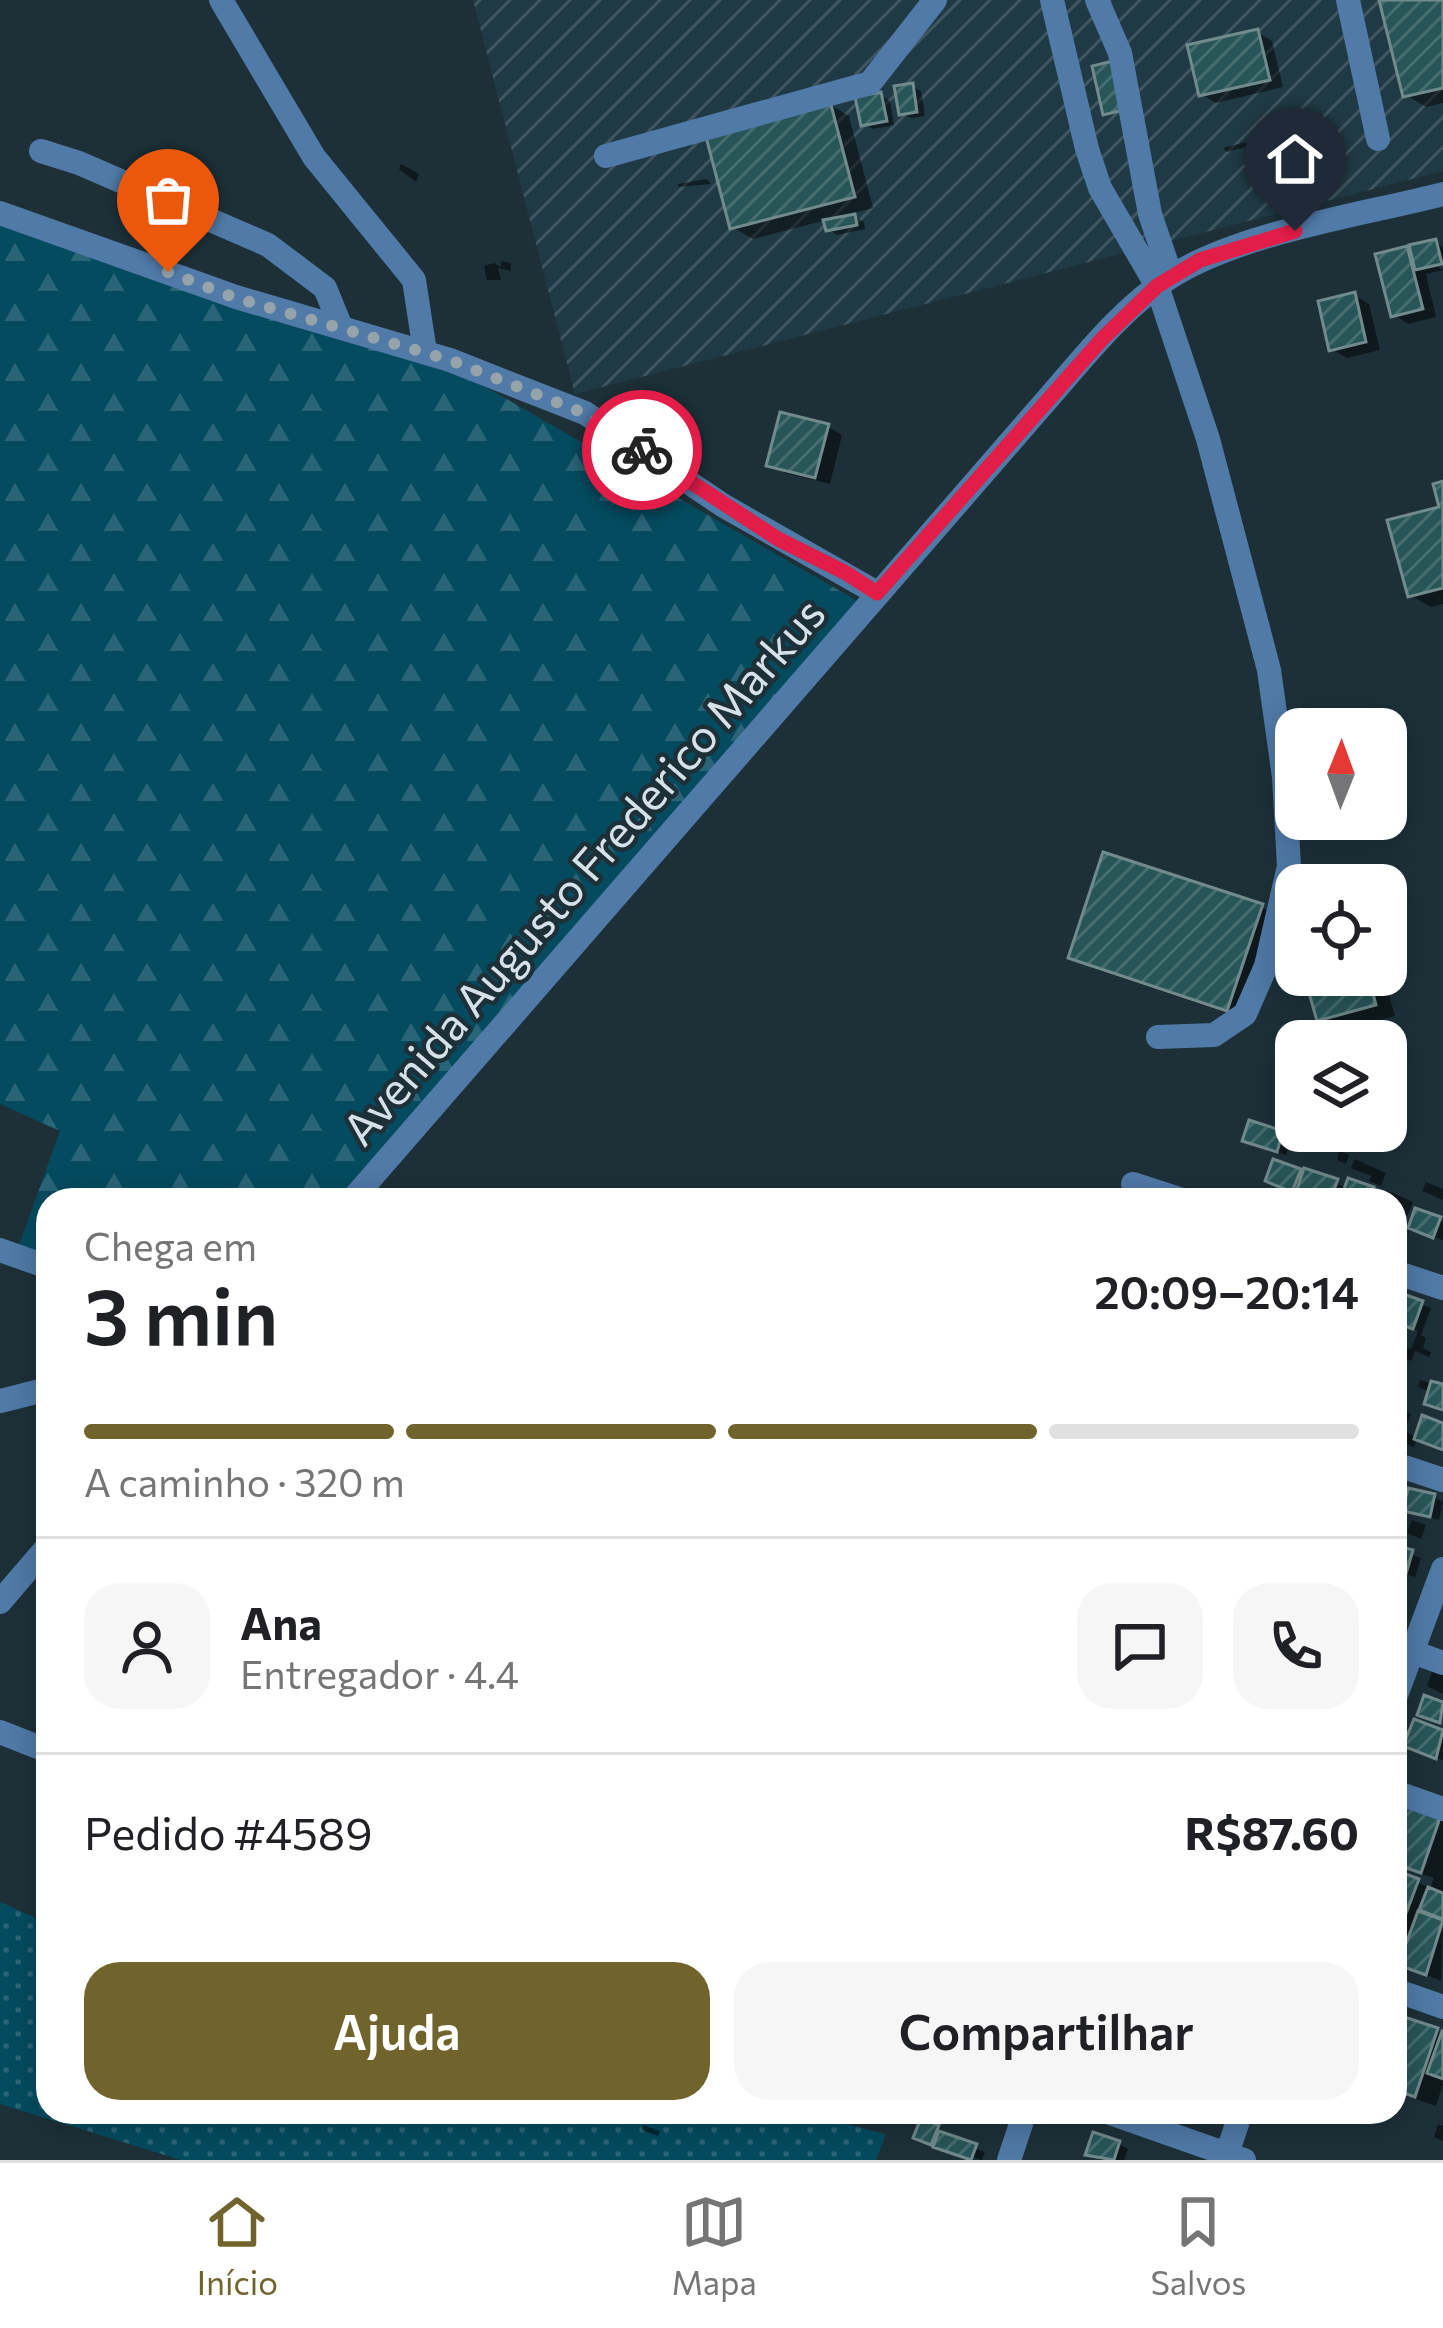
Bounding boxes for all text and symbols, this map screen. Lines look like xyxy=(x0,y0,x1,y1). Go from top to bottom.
pin xyxy=(1244,108,1346,231)
icon: home xyxy=(1262,126,1328,192)
pin xyxy=(117,149,219,272)
icon: bag xyxy=(135,167,201,233)
courier xyxy=(582,390,702,510)
icon: bike xyxy=(609,417,675,483)
street label: Avenida Augusto Frederico Markus xyxy=(329,585,835,1155)
north arrow xyxy=(1275,708,1407,840)
map controls xyxy=(1275,708,1407,1152)
button: locate xyxy=(1275,864,1407,996)
button: layers xyxy=(1275,1020,1407,1152)
text: Chega em xyxy=(84,1221,257,1269)
text: 20:09–20:14 xyxy=(1094,1263,1359,1318)
text: 3 min xyxy=(84,1266,278,1361)
text: A caminho · 320 m xyxy=(84,1457,405,1505)
button: person xyxy=(84,1583,210,1709)
button: chat xyxy=(1077,1583,1203,1709)
button: phone xyxy=(1233,1583,1359,1709)
text: Ana xyxy=(240,1594,322,1649)
text: Entregador · 4.4 xyxy=(240,1649,519,1697)
text: Pedido #4589 xyxy=(84,1804,372,1859)
text: R$87.60 xyxy=(1184,1804,1359,1859)
button: Ajuda xyxy=(84,1962,710,2100)
button: Compartilhar xyxy=(734,1962,1359,2100)
tab: Início xyxy=(197,2189,278,2302)
tab: Mapa xyxy=(672,2189,757,2302)
tab: Salvos xyxy=(1150,2189,1246,2302)

